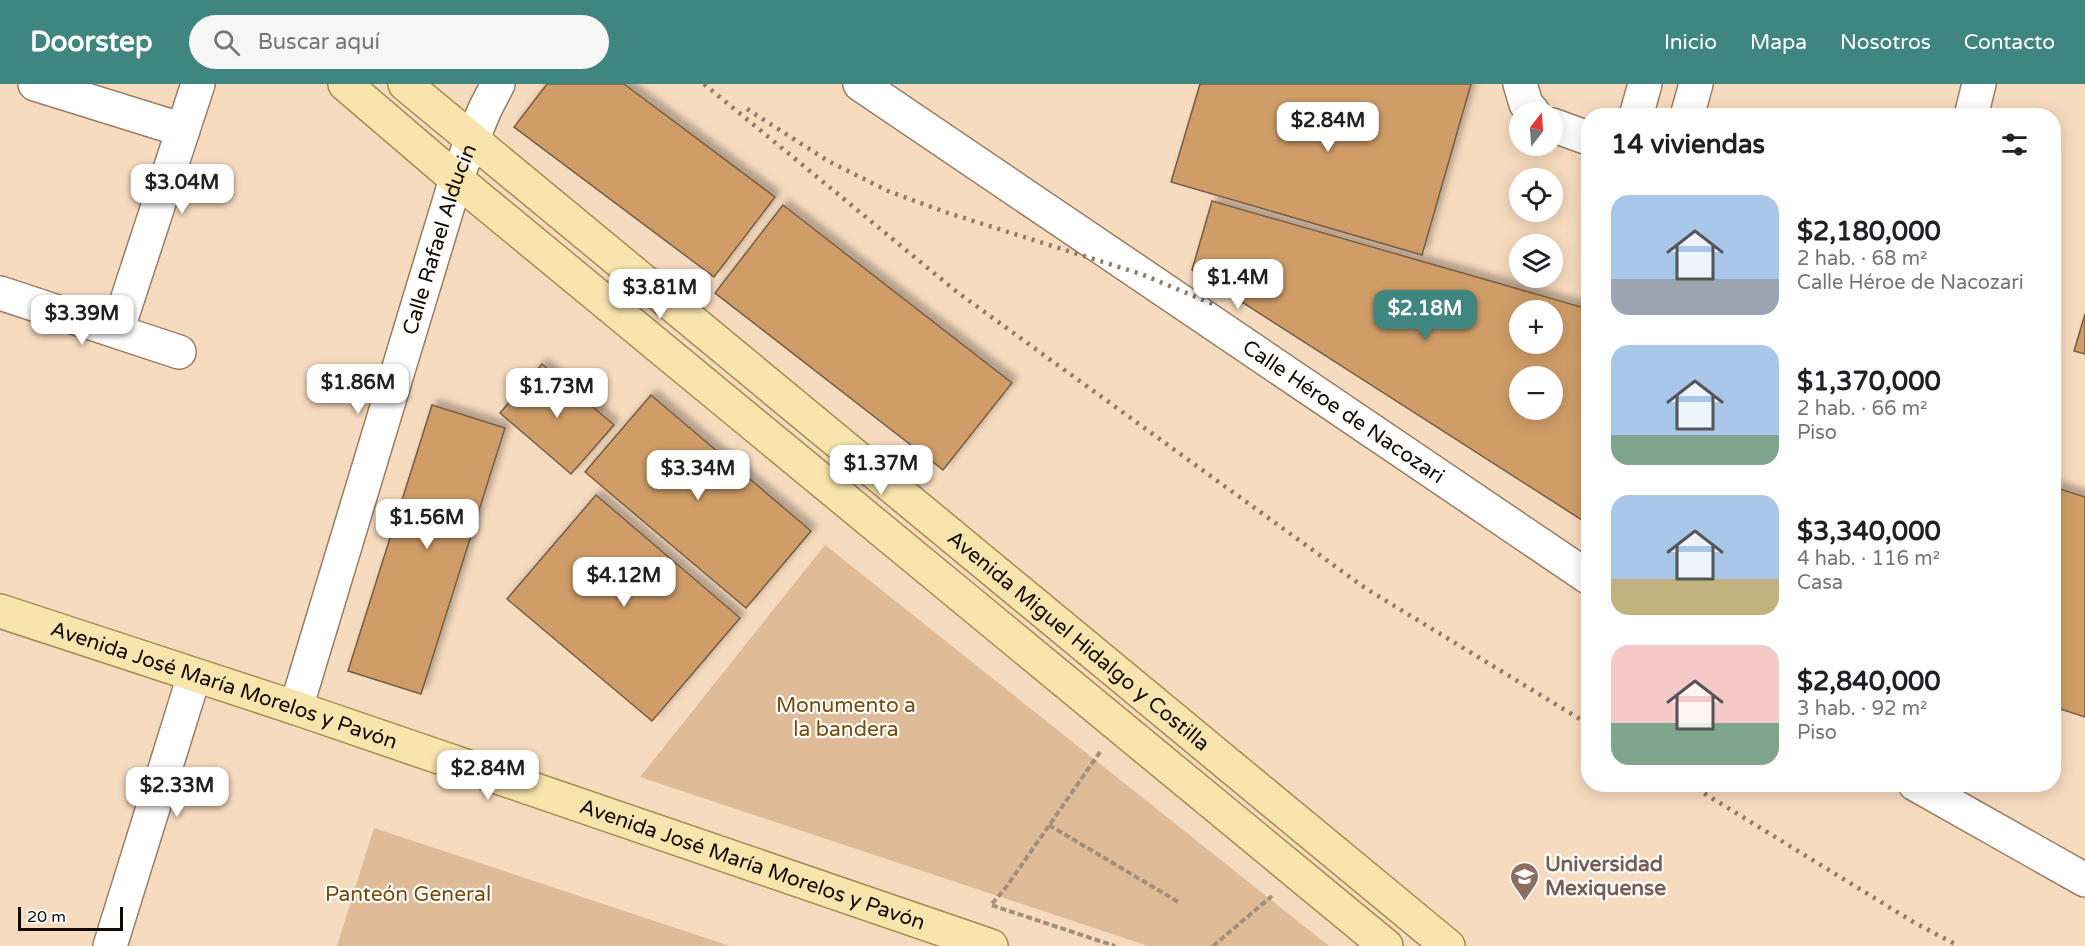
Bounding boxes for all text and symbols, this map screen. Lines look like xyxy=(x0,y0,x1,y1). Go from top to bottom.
search box xyxy=(189,15,609,69)
text: Doorstep xyxy=(30,25,153,59)
icon: search xyxy=(210,26,243,59)
text: Buscar aquí xyxy=(258,29,380,55)
text: Inicio xyxy=(1664,30,1717,55)
text: Mapa xyxy=(1750,30,1807,55)
text: Nosotros xyxy=(1840,30,1931,55)
text: Contacto xyxy=(1964,30,2055,55)
pin: $2.84M xyxy=(1279,102,1377,153)
north arrow xyxy=(1509,102,1563,156)
map controls xyxy=(1509,102,1563,420)
text: $2.84M xyxy=(1291,109,1365,133)
icon: filters xyxy=(1998,128,2031,161)
text: 14 viviendas xyxy=(1611,129,1765,160)
street label: Calle Rafael Alducin xyxy=(398,140,482,338)
pin: $3.04M xyxy=(133,164,231,215)
button: locate xyxy=(1509,168,1563,222)
text: $3.04M xyxy=(145,171,219,195)
text: $2,180,000 xyxy=(1797,216,1941,247)
icon: home xyxy=(1659,219,1731,291)
button: layers xyxy=(1509,234,1563,288)
text: 2 hab. · 68 m² xyxy=(1797,247,1927,271)
pin: $1.4M xyxy=(1196,259,1280,310)
text: $1.4M xyxy=(1207,266,1269,290)
pin: $3.81M xyxy=(611,269,709,320)
text: Calle Héroe de Nacozari xyxy=(1797,271,2024,295)
text: $3.81M xyxy=(623,276,697,300)
pin: $2.18M xyxy=(1376,290,1474,341)
pin: $3.39M xyxy=(33,295,131,346)
text: $2.18M xyxy=(1388,297,1462,321)
button: + xyxy=(1509,300,1563,354)
text: $3.39M xyxy=(45,302,119,326)
street label: Calle Héroe de Nacozari xyxy=(1238,335,1449,489)
pin: $1.86M xyxy=(309,364,407,415)
button: − xyxy=(1509,366,1563,420)
text: $1,370,000 xyxy=(1797,366,1941,397)
pin: $1.73M xyxy=(508,368,606,419)
icon: home xyxy=(1659,369,1731,441)
text: $1.86M xyxy=(321,371,395,395)
text: $1.73M xyxy=(520,375,594,399)
text: 2 hab. · 66 m² xyxy=(1797,397,1927,421)
text: Piso xyxy=(1797,421,1837,445)
pin: $1.37M xyxy=(832,445,930,496)
pin: $3.34M xyxy=(649,450,747,501)
text: $1.37M xyxy=(844,452,918,476)
text: $3.34M xyxy=(661,457,735,481)
pin: $1.56M xyxy=(378,499,476,550)
text: $1.56M xyxy=(390,506,464,530)
text: $3,340,000 xyxy=(1797,516,1941,547)
icon: home xyxy=(1659,519,1731,591)
street label: Avenida Miguel Hidalgo y Costilla xyxy=(942,526,1214,757)
text: 4 hab. · 116 m² xyxy=(1797,547,1940,571)
pin: $4.12M xyxy=(575,557,673,608)
text: $4.12M xyxy=(587,564,661,588)
text: Casa xyxy=(1797,571,1843,595)
street label: Avenida José María Morelos y Pavón xyxy=(47,616,400,755)
text: $2,840,000 xyxy=(1797,666,1941,697)
icon: home xyxy=(1659,669,1731,741)
park label: Monumento a la bandera xyxy=(776,693,916,742)
text: 3 hab. · 92 m² xyxy=(1797,697,1927,721)
text: Piso xyxy=(1797,721,1837,745)
pin: $2.84M xyxy=(439,750,537,801)
text: $2.84M xyxy=(451,757,525,781)
pin: $2.33M xyxy=(128,767,226,818)
text: $2.33M xyxy=(140,774,214,798)
street label: Avenida José María Morelos y Pavón xyxy=(576,794,928,936)
place label: Universidad Mexiquense xyxy=(1545,852,1666,901)
school or university icon: Universidad Mexiquense xyxy=(1508,860,1540,902)
park label: Panteón General xyxy=(325,882,491,907)
scale bar xyxy=(18,904,123,932)
text: 20 m xyxy=(27,907,66,927)

